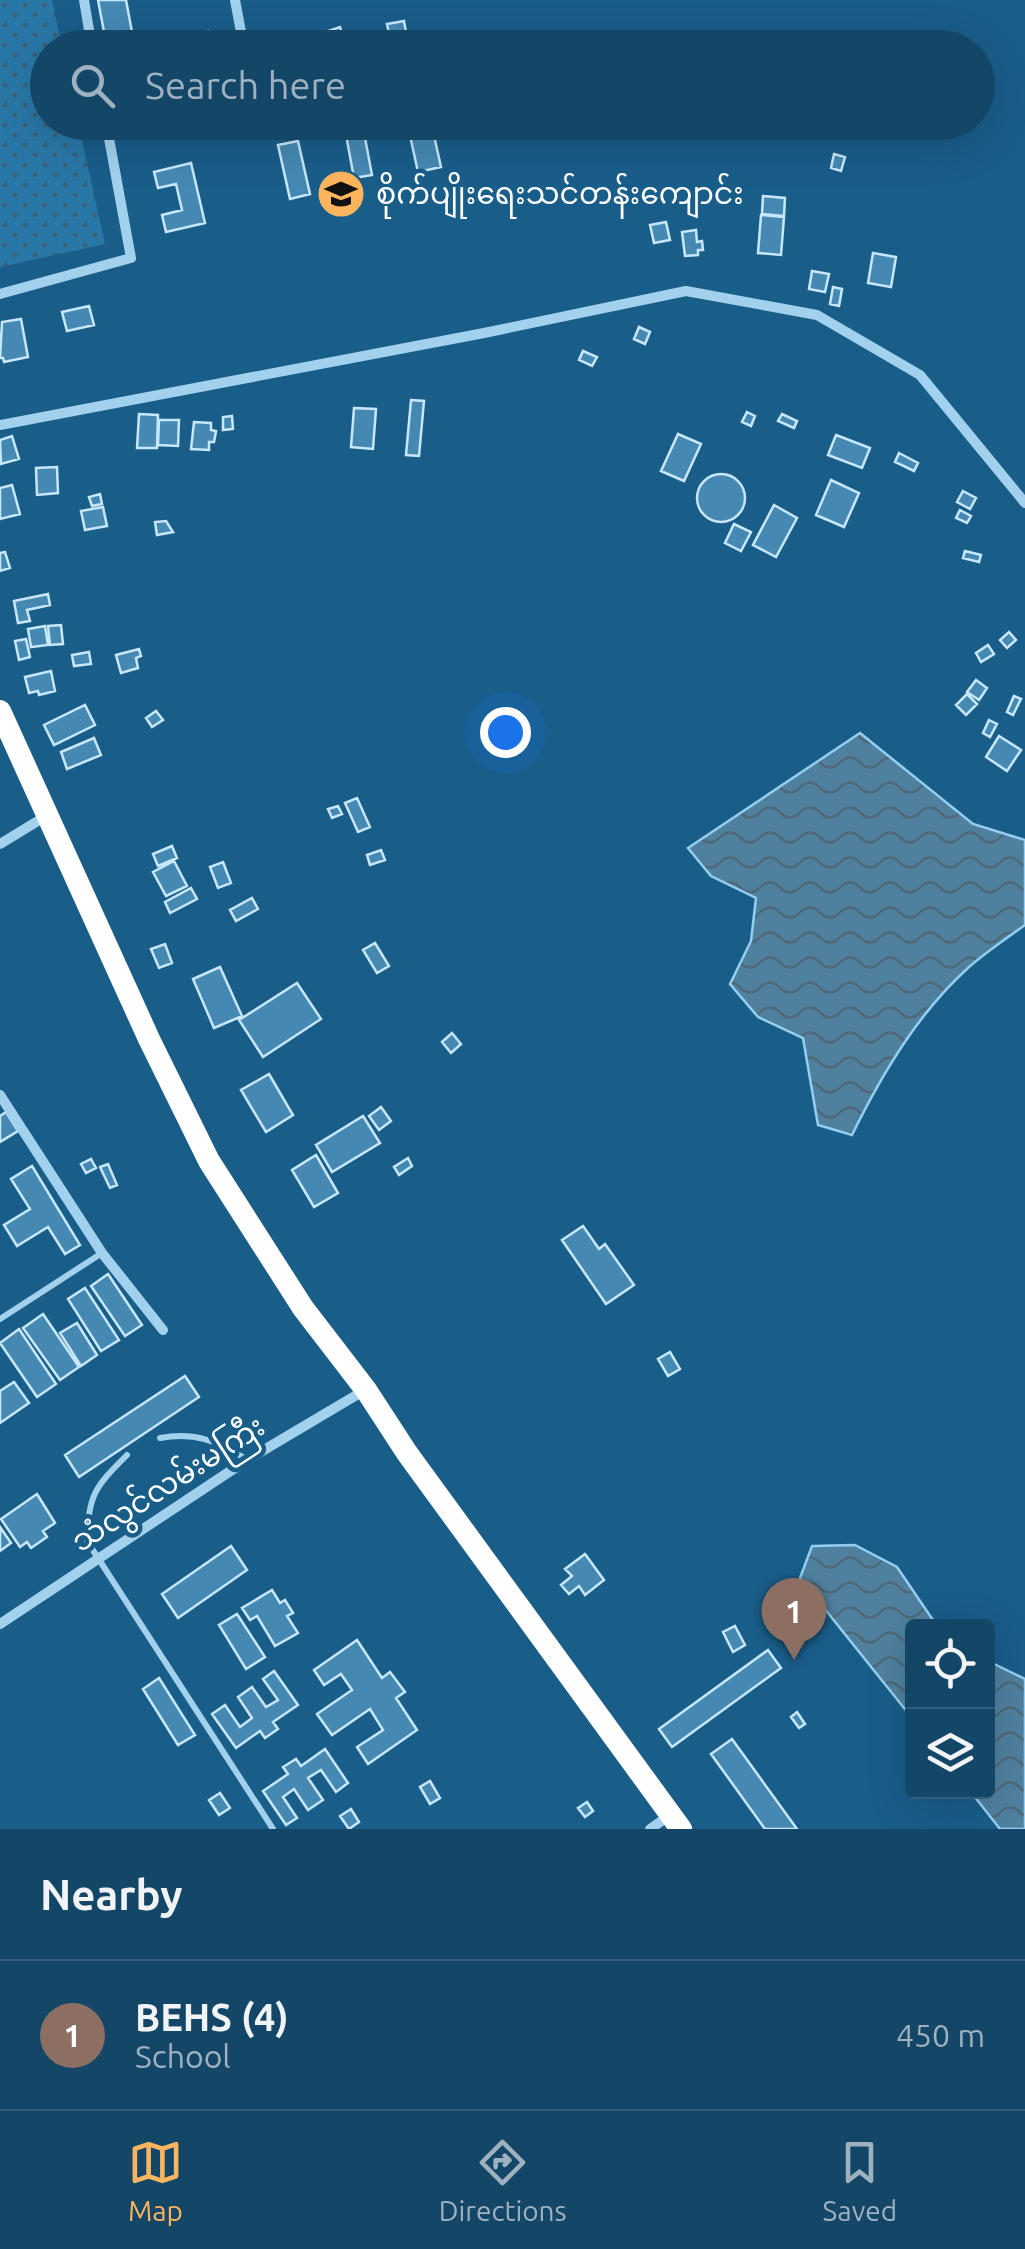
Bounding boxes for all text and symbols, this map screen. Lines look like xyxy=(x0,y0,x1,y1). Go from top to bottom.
search box xyxy=(30,30,995,140)
icon: search xyxy=(65,58,120,113)
text: Search here xyxy=(145,64,346,106)
school or university icon: စိုက်ပျိုးရေးသင်တန်းကျောင်း xyxy=(315,168,367,220)
place label: စိုက်ပျိုးရေးသင်တန်းကျောင်း xyxy=(376,172,744,219)
your location xyxy=(480,707,531,758)
street label: သံလွင်လမ်းမကြီး xyxy=(63,1405,275,1566)
pin: 1 xyxy=(762,1578,826,1660)
map controls xyxy=(905,1619,995,1799)
button: locate xyxy=(905,1619,995,1709)
button: layers xyxy=(905,1709,995,1799)
text: Nearby xyxy=(40,1871,183,1918)
text: BEHS (4) xyxy=(135,1996,289,2038)
text: 1 xyxy=(63,2017,82,2053)
text: 450 m xyxy=(896,2017,985,2053)
text: School xyxy=(135,2038,231,2074)
tab: Map xyxy=(128,2135,183,2226)
tab: Directions xyxy=(439,2135,567,2226)
tab: Saved xyxy=(823,2135,897,2226)

